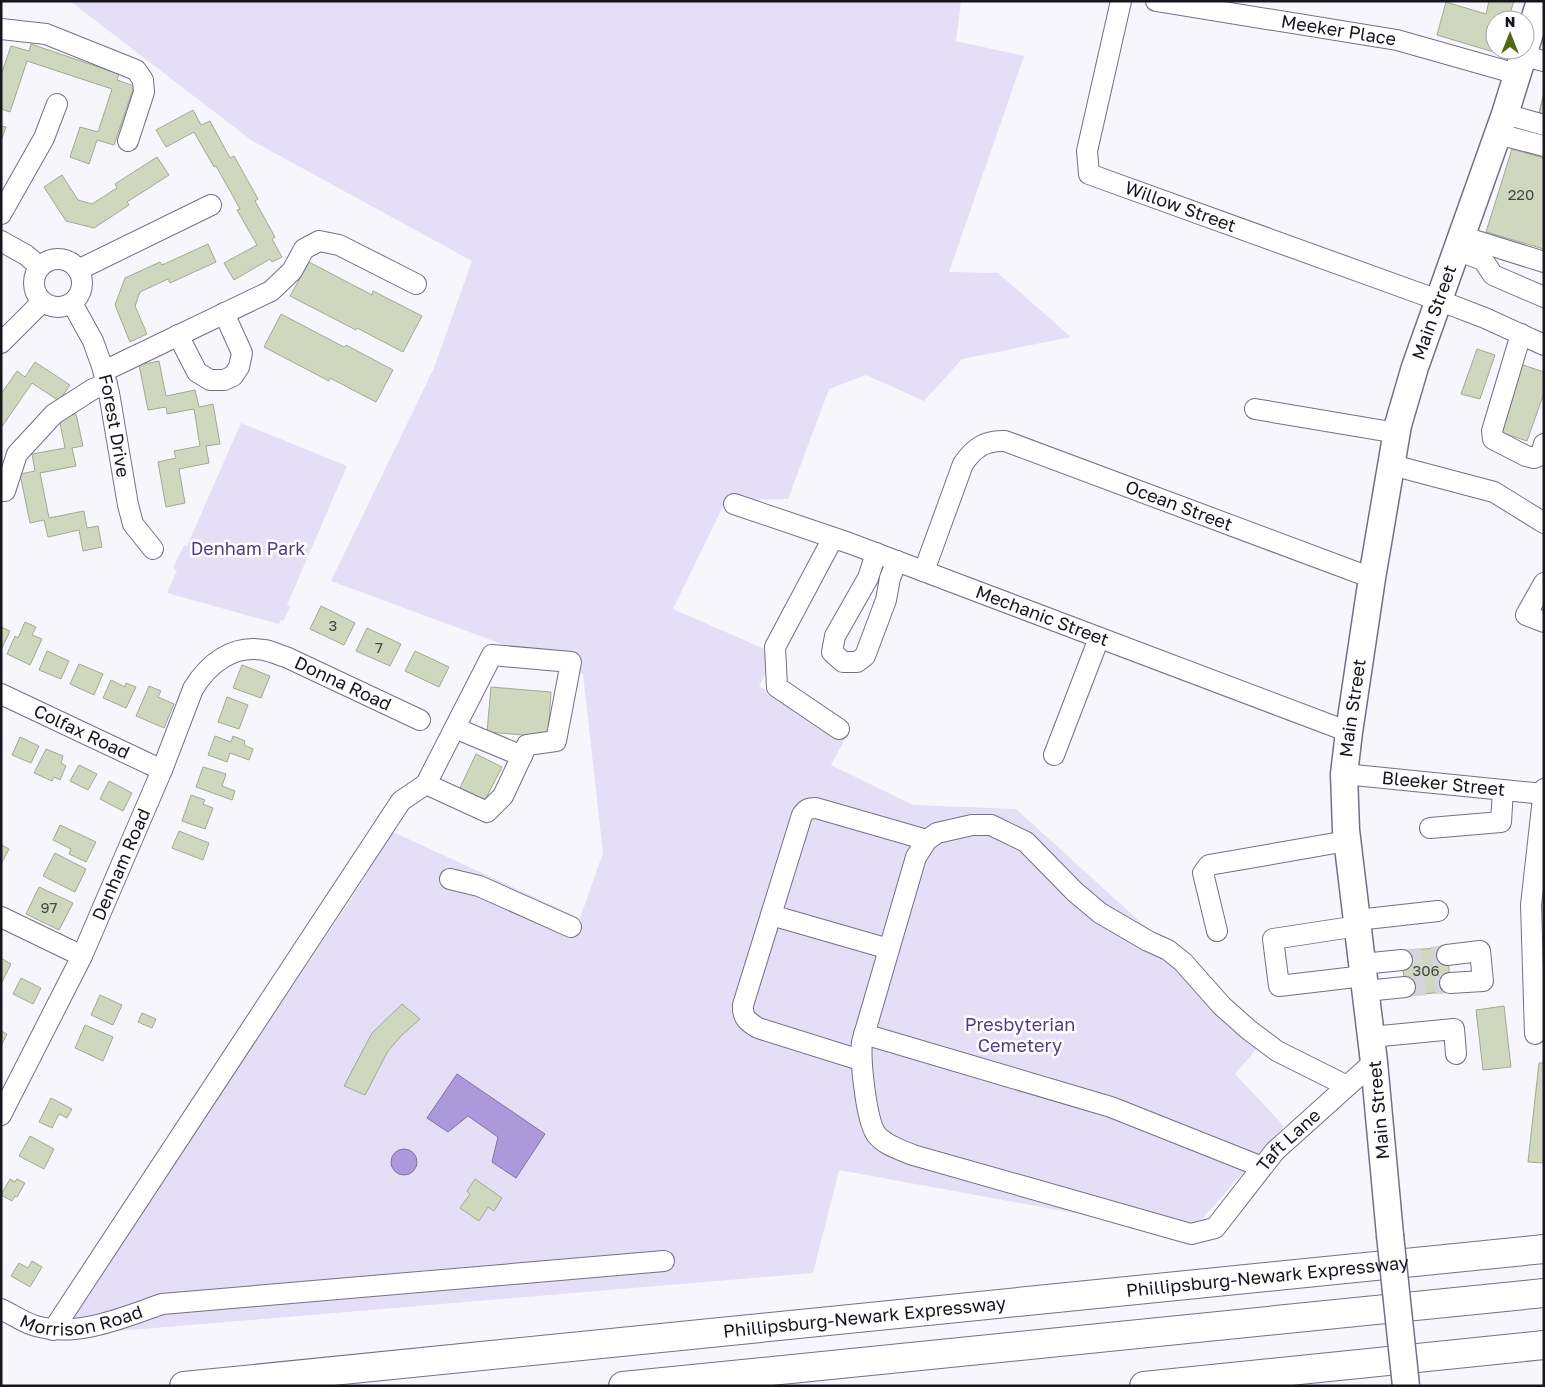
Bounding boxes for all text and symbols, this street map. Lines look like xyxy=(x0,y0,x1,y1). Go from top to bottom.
street label: Meeker Place xyxy=(1280,9,1398,50)
north arrow xyxy=(1485,10,1535,60)
text: N xyxy=(1505,13,1515,30)
street label: Willow Street xyxy=(1122,176,1239,236)
house number: 220 xyxy=(1508,185,1534,203)
street label: Main Street xyxy=(1406,262,1460,363)
street label: Forest Drive xyxy=(95,371,135,479)
street label: Ocean Street xyxy=(1123,475,1236,535)
park label: Denham Park xyxy=(191,537,305,559)
street label: Mechanic Street xyxy=(973,580,1112,650)
house number: 3 xyxy=(329,616,337,634)
house number: 7 xyxy=(375,638,383,656)
street label: Donna Road xyxy=(291,651,395,715)
street label: Main Street xyxy=(1334,657,1370,758)
street label: Colfax Road xyxy=(30,699,133,763)
street label: Bleeker Street xyxy=(1381,766,1506,800)
street label: Denham Road xyxy=(87,805,154,924)
house number: 97 xyxy=(40,898,58,916)
house number: 306 xyxy=(1412,961,1440,979)
park label: Presbyterian Cemetery xyxy=(965,1013,1075,1056)
street label: Main Street xyxy=(1363,1060,1393,1161)
street label: Taft Lane xyxy=(1251,1104,1324,1175)
street label: Phillipsburg-Newark Expressway xyxy=(1125,1251,1410,1301)
street label: Phillipsburg-Newark Expressway xyxy=(722,1291,1007,1342)
street label: Morrison Road xyxy=(17,1300,145,1340)

